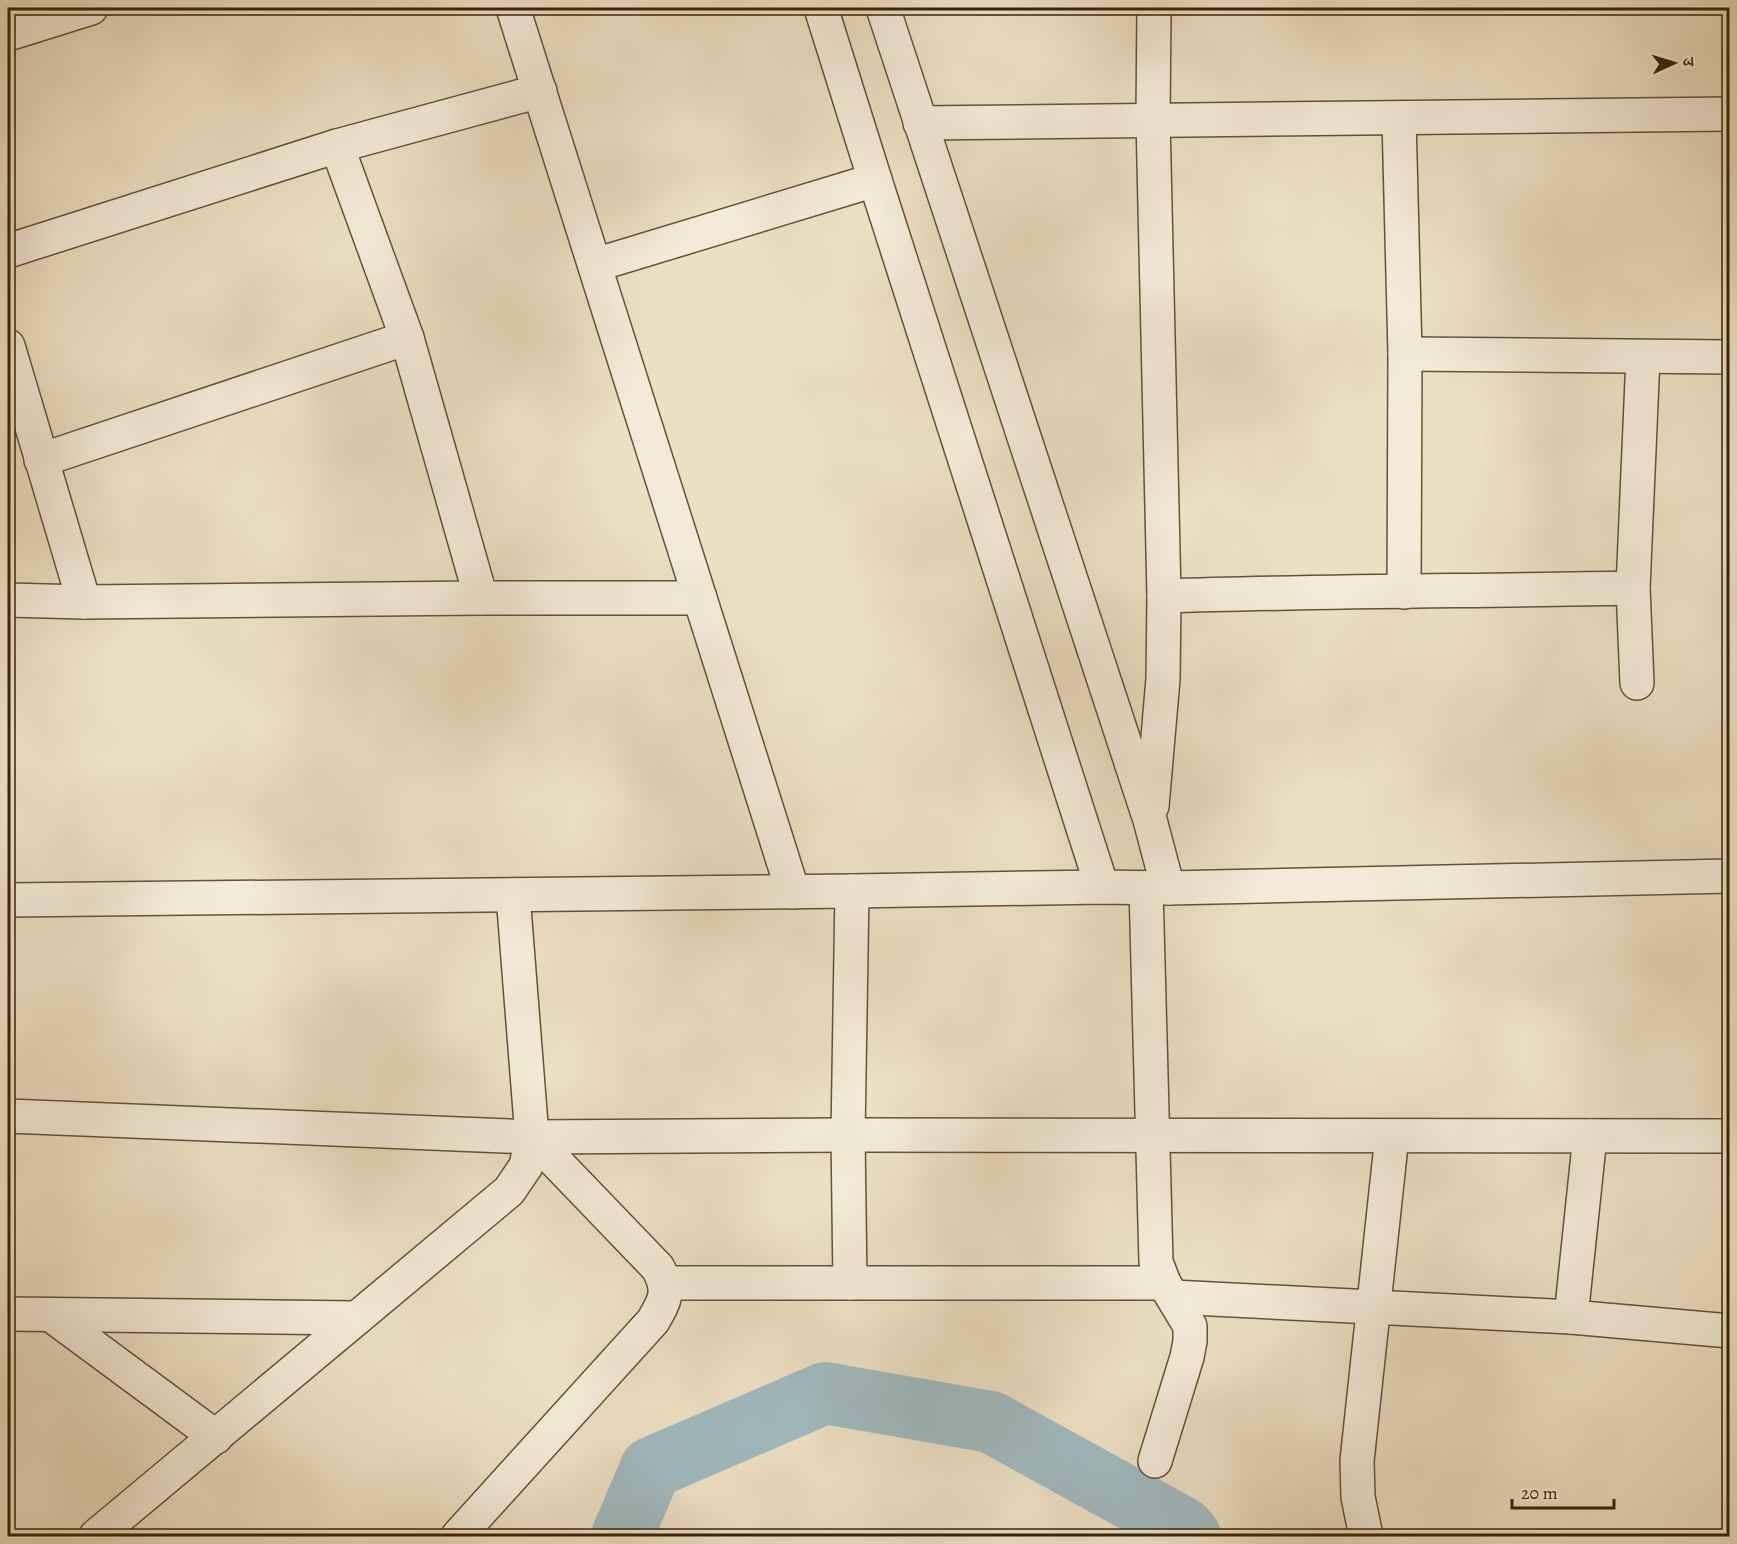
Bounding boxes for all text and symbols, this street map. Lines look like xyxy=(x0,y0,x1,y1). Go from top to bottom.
north arrow xyxy=(1644,33,1704,93)
text: उ xyxy=(1677,56,1699,69)
scale bar xyxy=(1512,1472,1614,1510)
text: 20 m xyxy=(1521,1481,1558,1505)

